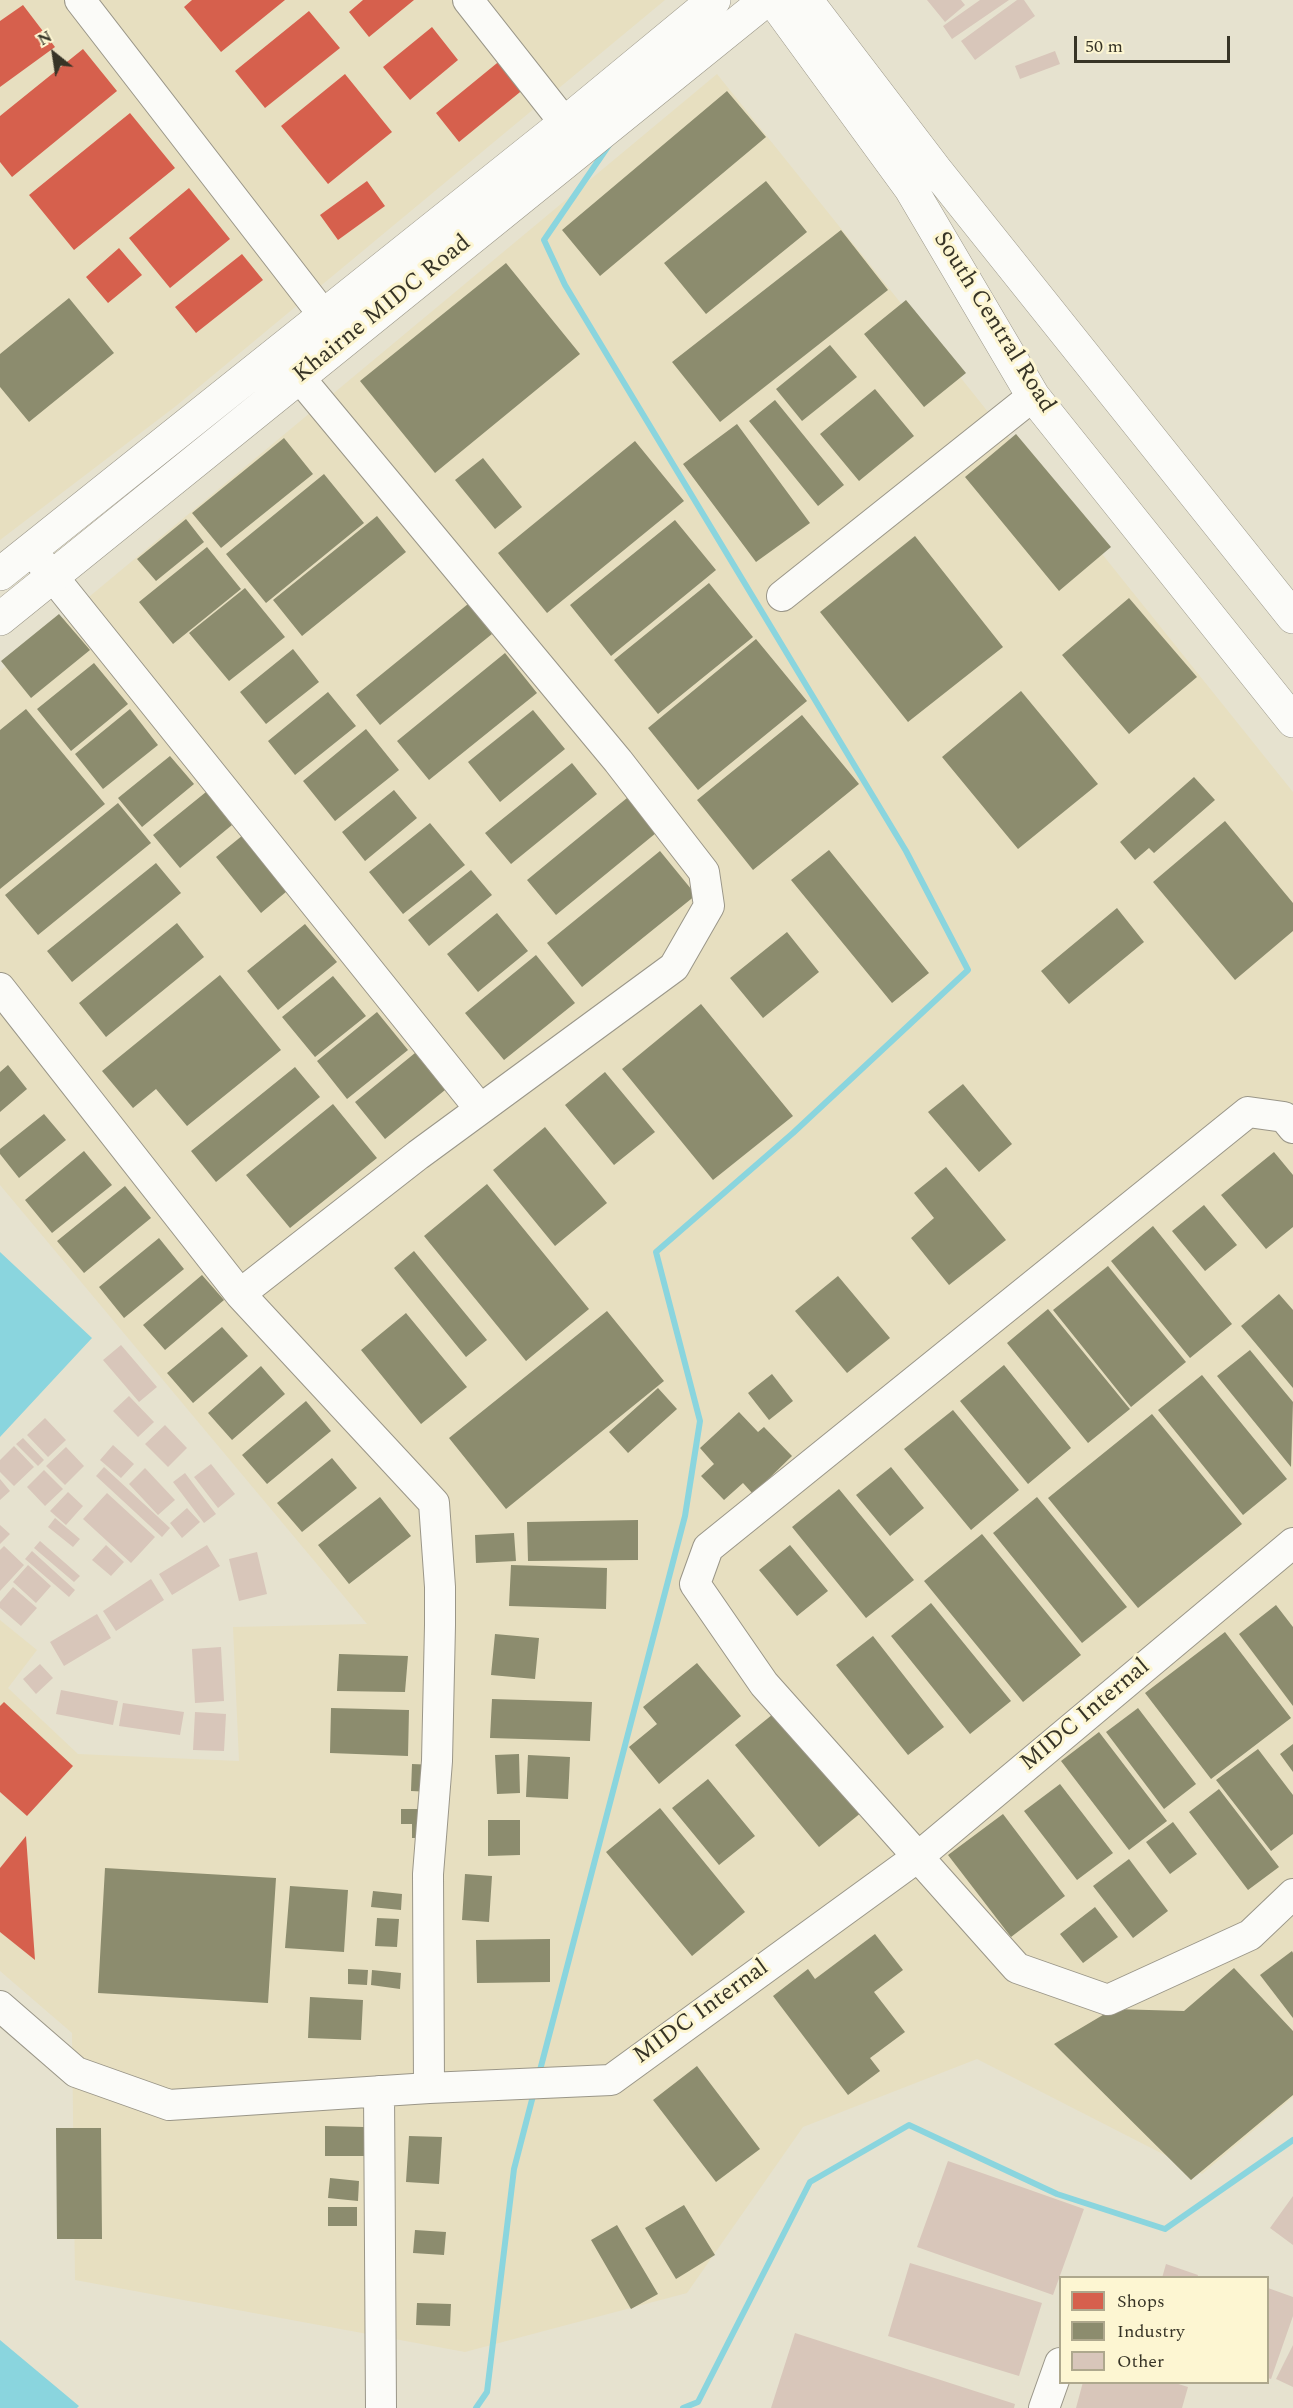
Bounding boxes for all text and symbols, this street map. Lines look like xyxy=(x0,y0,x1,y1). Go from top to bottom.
north arrow xyxy=(24,24,84,84)
scale bar xyxy=(1077,24,1233,62)
text: N xyxy=(33,25,57,52)
text: 50 m xyxy=(1085,33,1123,60)
street label: South Central Road xyxy=(926,227,1060,419)
street label: Khairne MIDC Road xyxy=(289,230,477,390)
street label: MIDC Internal xyxy=(1015,1654,1157,1778)
street label: MIDC Internal xyxy=(629,1954,775,2072)
legend xyxy=(1059,2276,1269,2384)
text: Shops xyxy=(1117,2288,1165,2315)
text: Industry xyxy=(1117,2318,1185,2345)
text: Other xyxy=(1117,2348,1164,2375)

